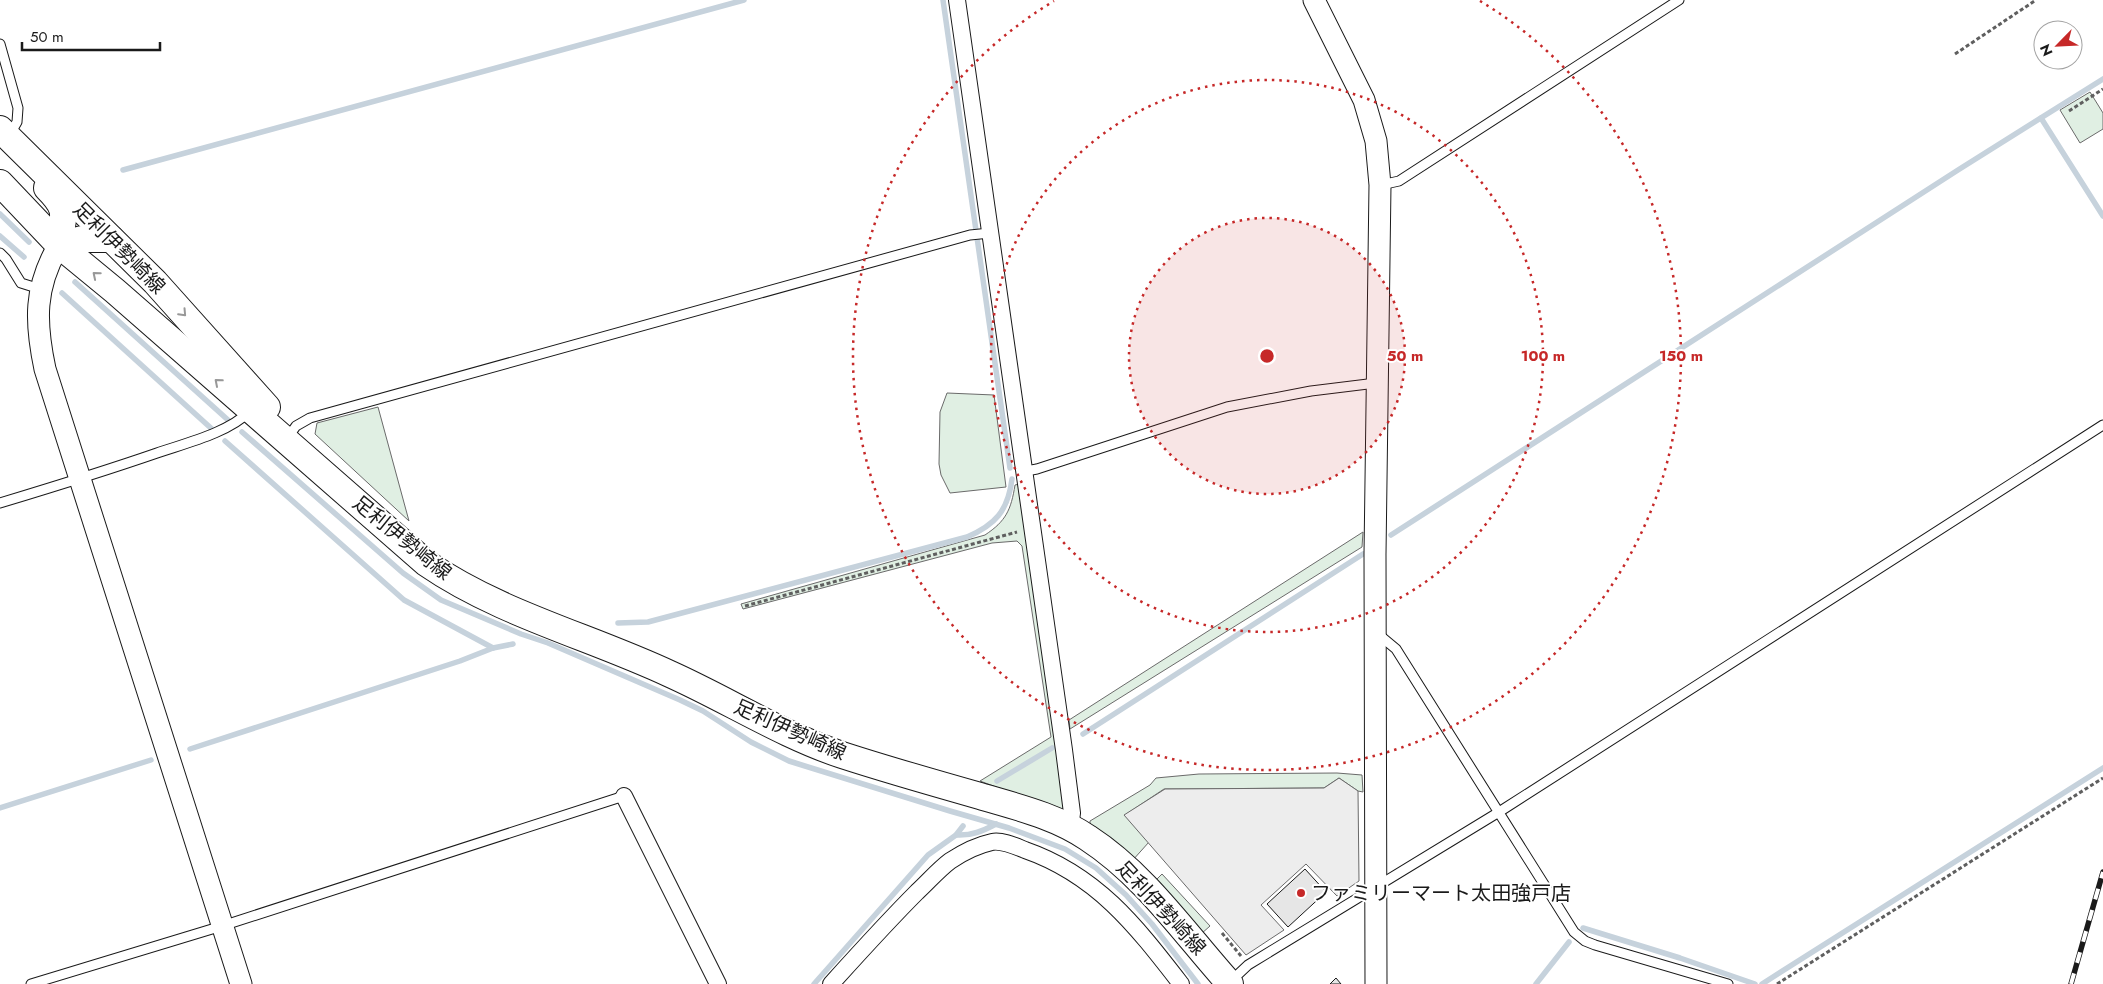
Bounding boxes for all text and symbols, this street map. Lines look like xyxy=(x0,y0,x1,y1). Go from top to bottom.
scale bar xyxy=(22,20,160,52)
north arrow xyxy=(2033,20,2083,70)
text: 50 m xyxy=(30,26,64,48)
text: N xyxy=(2035,41,2058,59)
street label: 足利伊勢崎線 xyxy=(66,195,172,301)
one-way arrow xyxy=(92,272,101,281)
one-way arrow xyxy=(177,307,186,316)
text: 50 m xyxy=(1387,345,1423,367)
text: 100 m xyxy=(1521,345,1565,367)
text: 150 m xyxy=(1659,345,1703,367)
centre of rings xyxy=(1258,347,1276,365)
one-way arrow xyxy=(215,379,224,388)
street label: 足利伊勢崎線 xyxy=(346,489,458,587)
street label: 足利伊勢崎線 xyxy=(729,692,851,768)
street label: 足利伊勢崎線 xyxy=(1109,854,1213,962)
place label: ファミリーマート太田強戸店 xyxy=(1311,879,1571,908)
marker: ファミリーマート太田強戸店 xyxy=(1295,887,1307,899)

